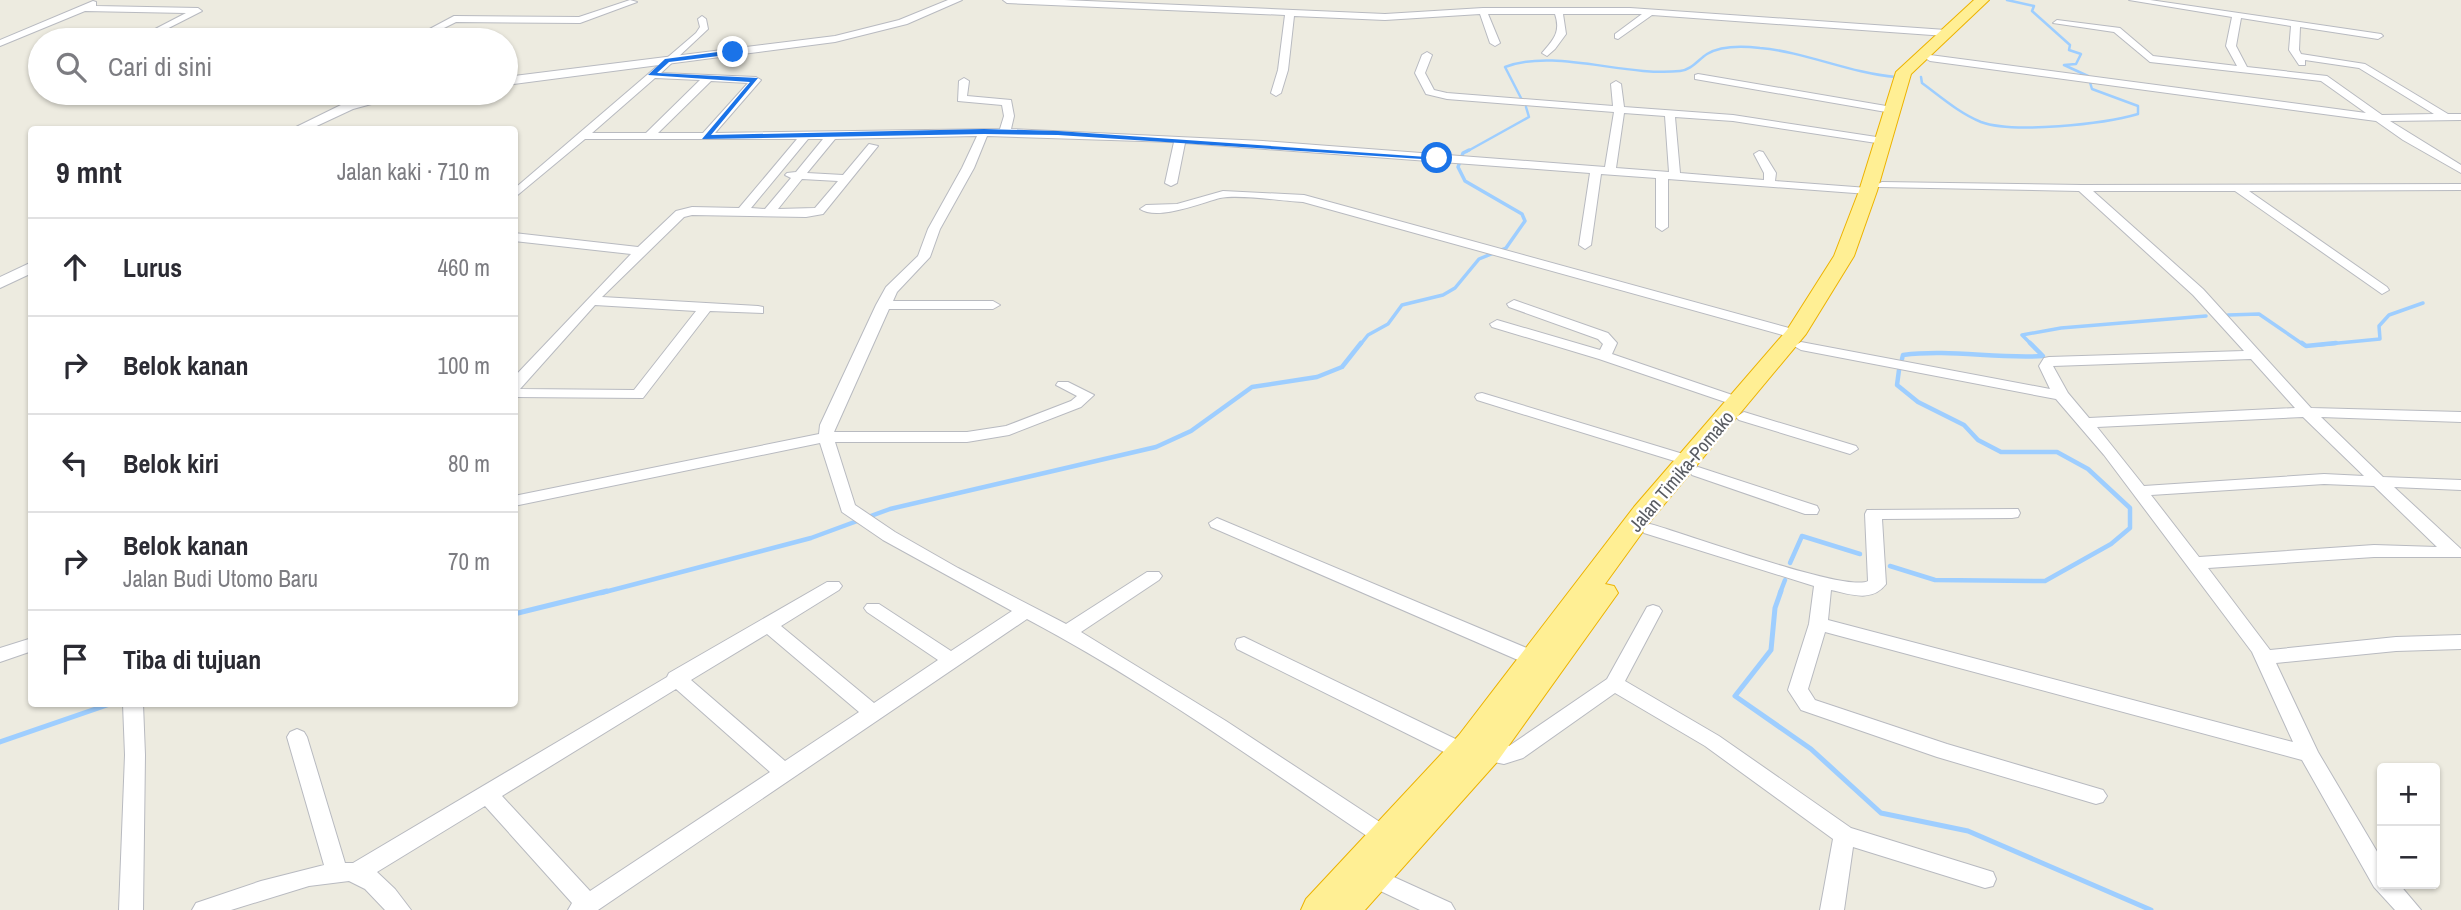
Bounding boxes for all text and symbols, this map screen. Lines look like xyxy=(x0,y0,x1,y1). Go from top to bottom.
search box xyxy=(28,28,518,105)
route end xyxy=(717,36,748,67)
icon: search xyxy=(52,48,90,86)
text: Cari di sini xyxy=(108,49,212,84)
route start xyxy=(1421,142,1452,173)
text: 9 mnt xyxy=(56,152,122,192)
text: Jalan kaki · 710 m xyxy=(337,156,490,187)
icon: ahead xyxy=(56,248,94,286)
text: Lurus xyxy=(123,250,182,285)
text: 460 m xyxy=(438,252,490,283)
icon: right xyxy=(56,346,94,384)
text: Belok kanan xyxy=(123,348,249,383)
text: 100 m xyxy=(438,350,490,381)
street label: Jalan Timika-Pomako xyxy=(1623,405,1739,537)
icon: left xyxy=(56,444,94,482)
text: Belok kiri xyxy=(123,446,219,481)
text: 80 m xyxy=(448,448,490,479)
text: Belok kanan xyxy=(123,528,249,563)
icon: right xyxy=(56,542,94,580)
text: 70 m xyxy=(448,546,490,577)
text: Jalan Budi Utomo Baru xyxy=(123,563,318,594)
icon: arrive xyxy=(56,640,94,678)
text: Tiba di tujuan xyxy=(123,642,261,677)
map controls xyxy=(2377,763,2440,889)
button: + xyxy=(2377,763,2440,826)
button: − xyxy=(2377,826,2440,889)

